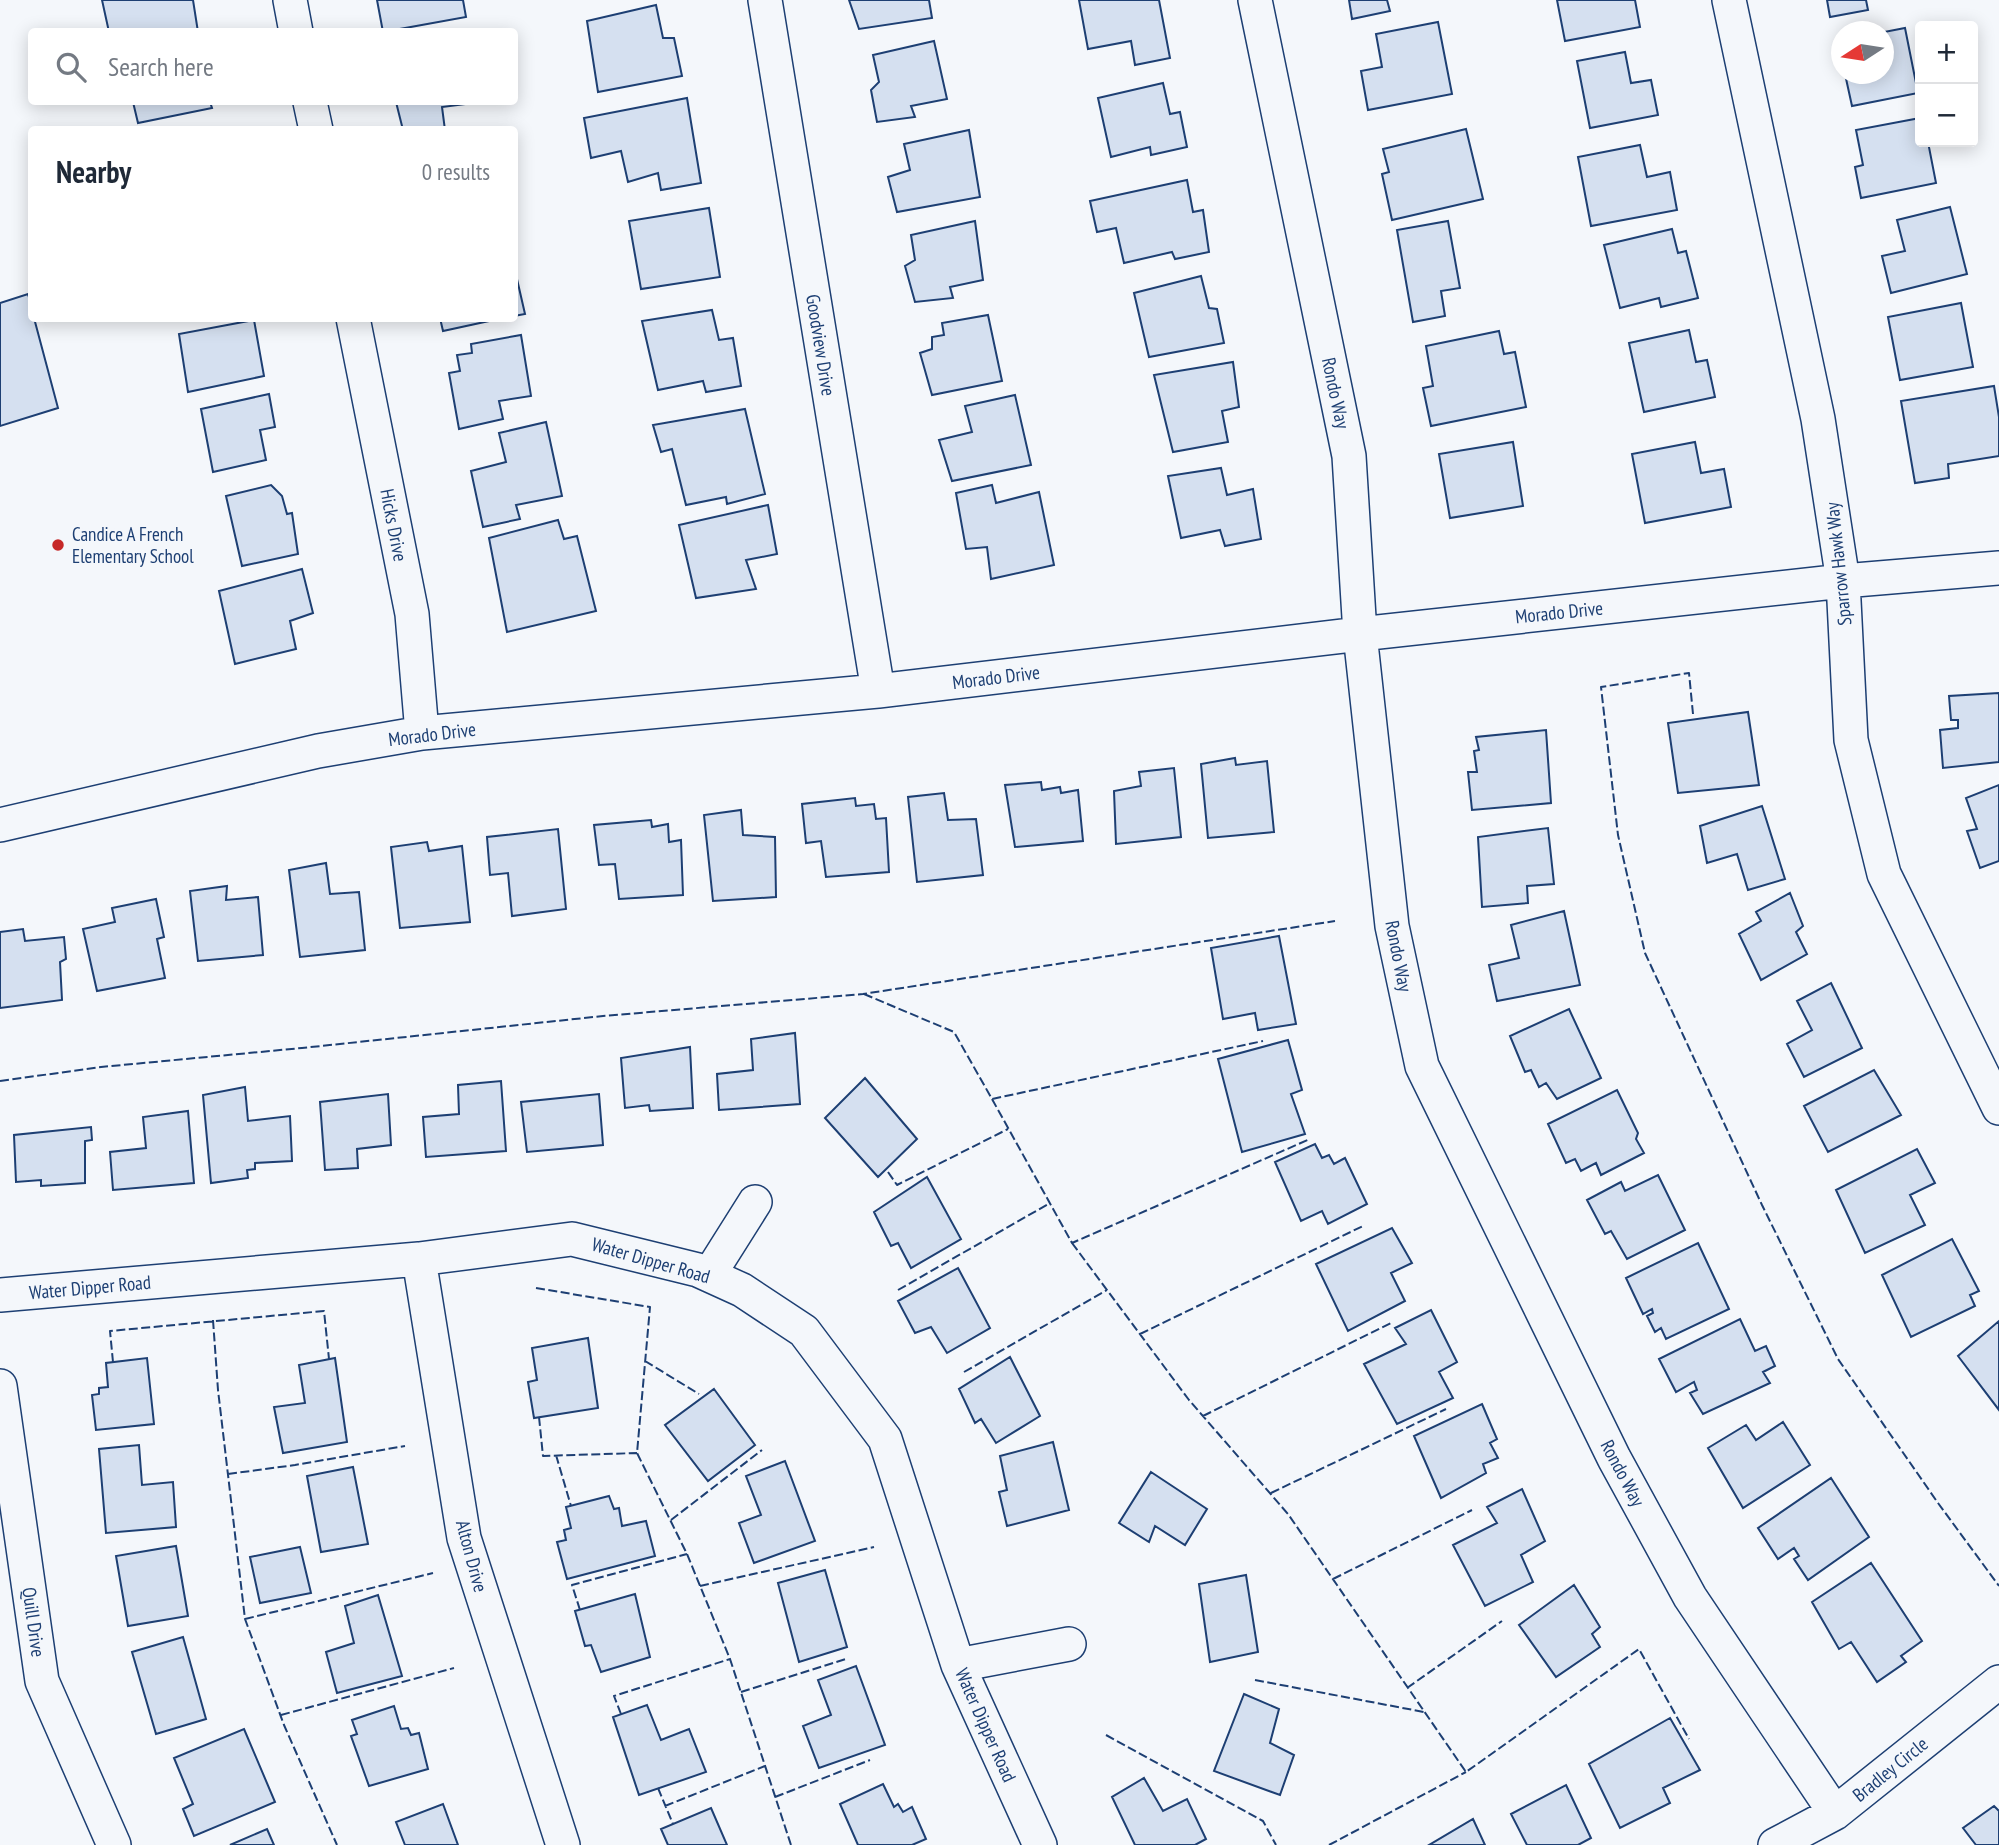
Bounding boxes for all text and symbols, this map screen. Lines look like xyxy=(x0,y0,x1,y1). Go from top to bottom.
north arrow xyxy=(1831,21,1894,84)
map controls xyxy=(1915,21,1978,147)
button: + xyxy=(1915,21,1978,84)
search box xyxy=(28,28,518,105)
icon: search xyxy=(52,48,90,86)
text: Search here xyxy=(108,50,214,83)
button: − xyxy=(1915,84,1978,147)
text: Nearby xyxy=(56,152,131,191)
text: 0 results xyxy=(422,157,490,186)
street label: Goodview Drive xyxy=(801,292,841,398)
street label: Rondo Way xyxy=(1317,355,1355,432)
street label: Hicks Drive xyxy=(375,487,413,563)
street label: Sparrow Hawk Way xyxy=(1820,500,1856,627)
place label: Candice A French Elementary School xyxy=(72,522,194,568)
marker: Candice A French Elementary School xyxy=(50,537,66,553)
street label: Morado Drive xyxy=(1514,595,1604,629)
street label: Morado Drive xyxy=(951,660,1041,694)
street label: Morado Drive xyxy=(387,717,477,751)
street label: Rondo Way xyxy=(1380,918,1418,994)
street label: Water Dipper Road xyxy=(589,1232,713,1288)
street label: Water Dipper Road xyxy=(28,1270,152,1304)
street label: Rondo Way xyxy=(1596,1436,1651,1511)
street label: Alton Drive xyxy=(451,1517,493,1595)
street label: Quill Drive xyxy=(17,1586,51,1659)
street label: Water Dipper Road xyxy=(950,1664,1022,1786)
street label: Bradley Circle xyxy=(1848,1731,1932,1807)

